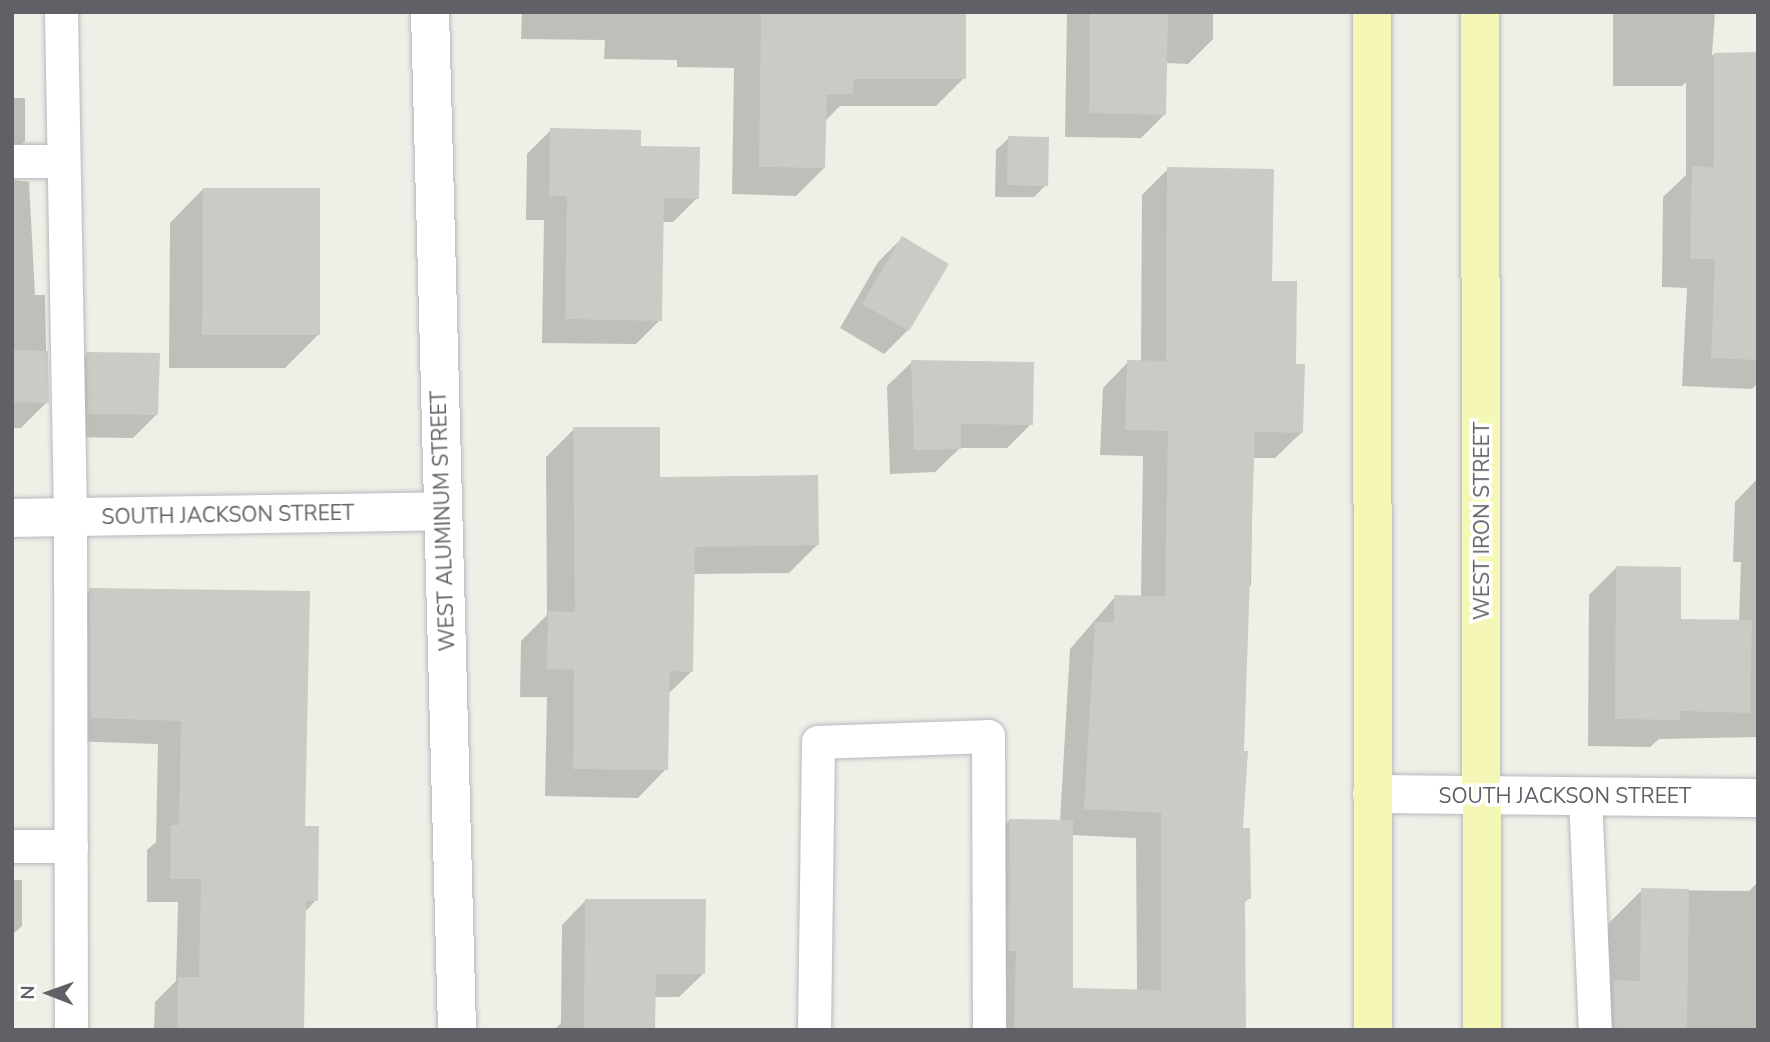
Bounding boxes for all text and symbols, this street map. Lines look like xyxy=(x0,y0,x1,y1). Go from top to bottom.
street label: WEST ALUMINUM STREET xyxy=(426,390,460,652)
street label: WEST IRON STREET xyxy=(1469,422,1495,620)
street label: SOUTH JACKSON STREET xyxy=(101,500,355,530)
street label: SOUTH JACKSON STREET xyxy=(1439,783,1691,809)
north arrow xyxy=(14,958,84,1028)
text: N xyxy=(15,985,41,1000)

